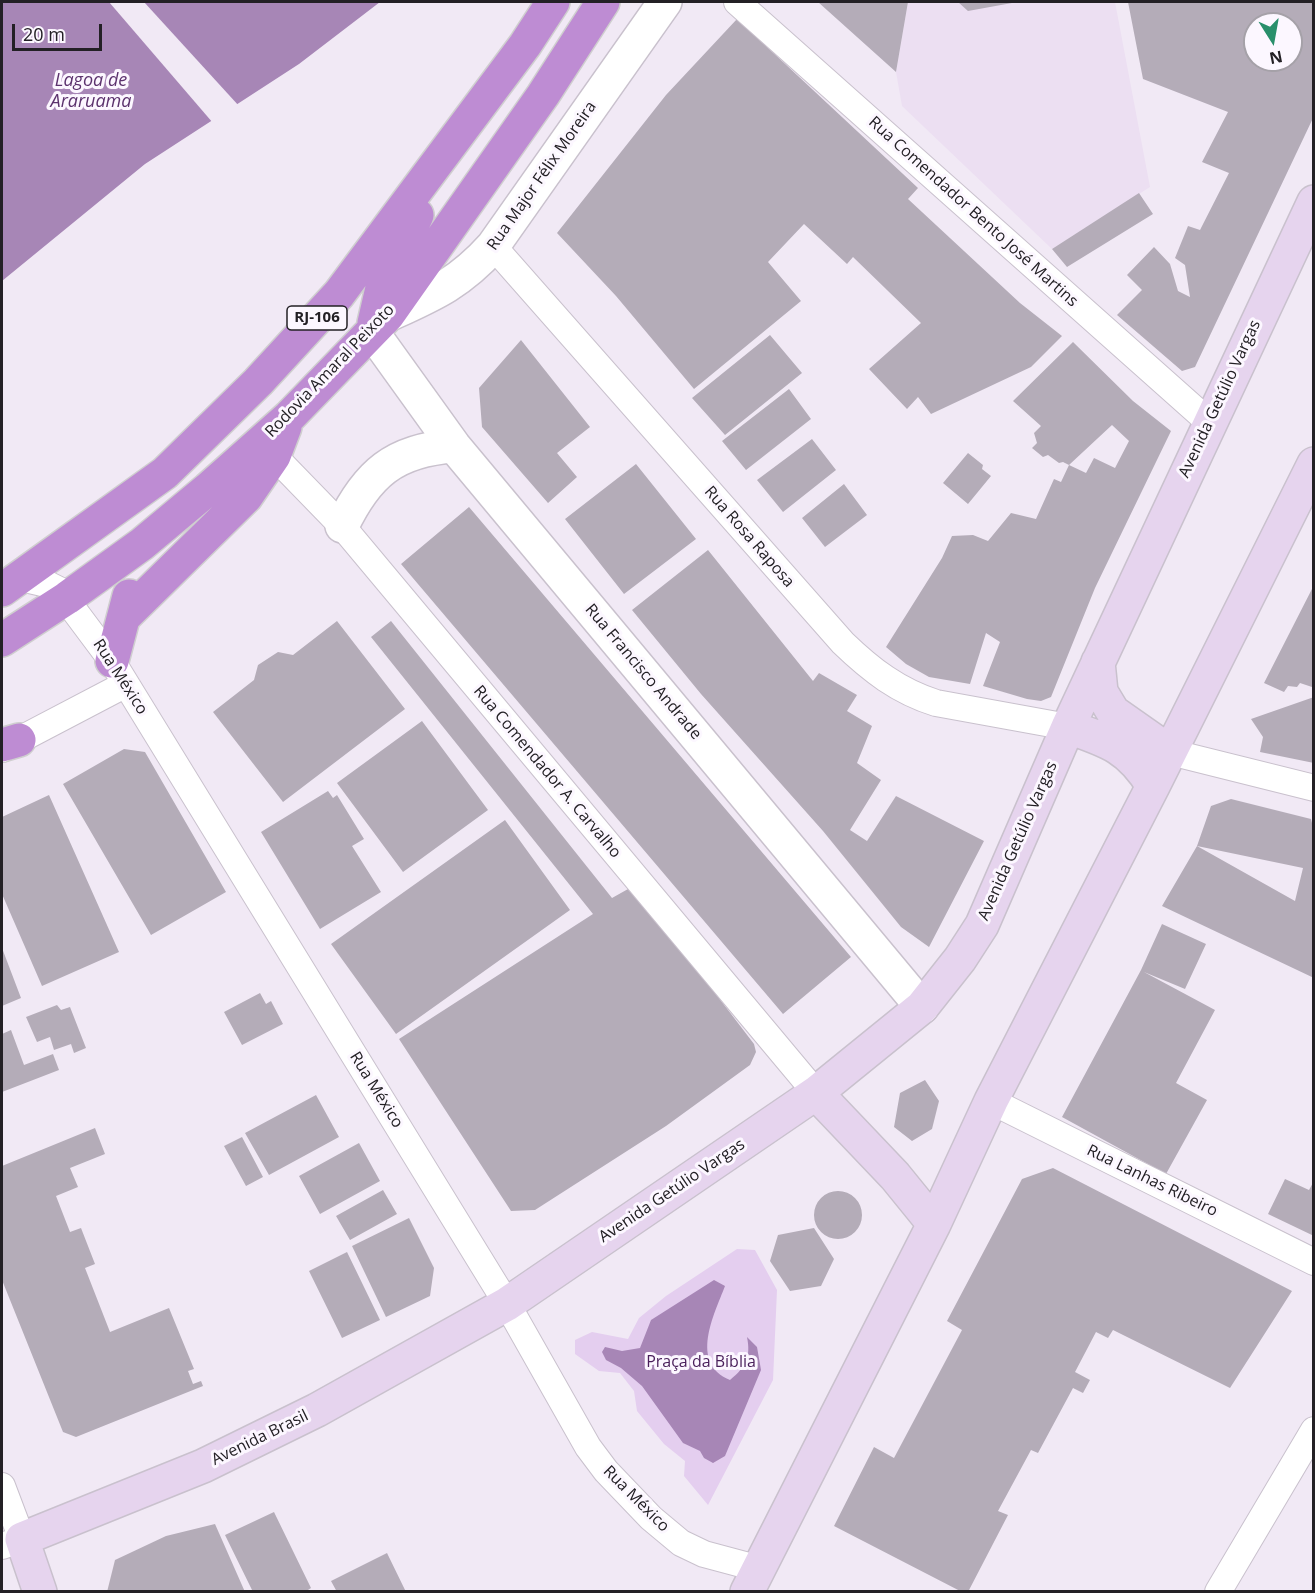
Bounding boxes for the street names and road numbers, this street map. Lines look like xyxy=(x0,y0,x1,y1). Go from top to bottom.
street label: Rua Major Félix Moreira xyxy=(483,98,601,254)
street label: Rua Comendador Bento José Martins xyxy=(864,113,1082,311)
street label: Rodovia Amaral Peixoto xyxy=(261,301,399,441)
road number: RJ-106 xyxy=(287,306,347,330)
street label: Avenida Getúlio Vargas xyxy=(1175,317,1265,481)
street label: Rua Rosa Raposa xyxy=(700,483,798,591)
street label: Rua Francisco Andrade xyxy=(581,600,705,744)
street label: Rua México xyxy=(89,636,151,718)
street label: Rua Comendador A. Carvalho xyxy=(469,682,625,862)
street label: Avenida Getúlio Vargas xyxy=(974,759,1062,923)
street label: Rua México xyxy=(345,1049,407,1131)
street label: Avenida Getúlio Vargas xyxy=(595,1135,749,1247)
street label: Rua Lanhas Ribeiro xyxy=(1083,1141,1221,1221)
street label: Avenida Brasil xyxy=(208,1406,312,1470)
street label: Rua México xyxy=(599,1462,673,1536)

